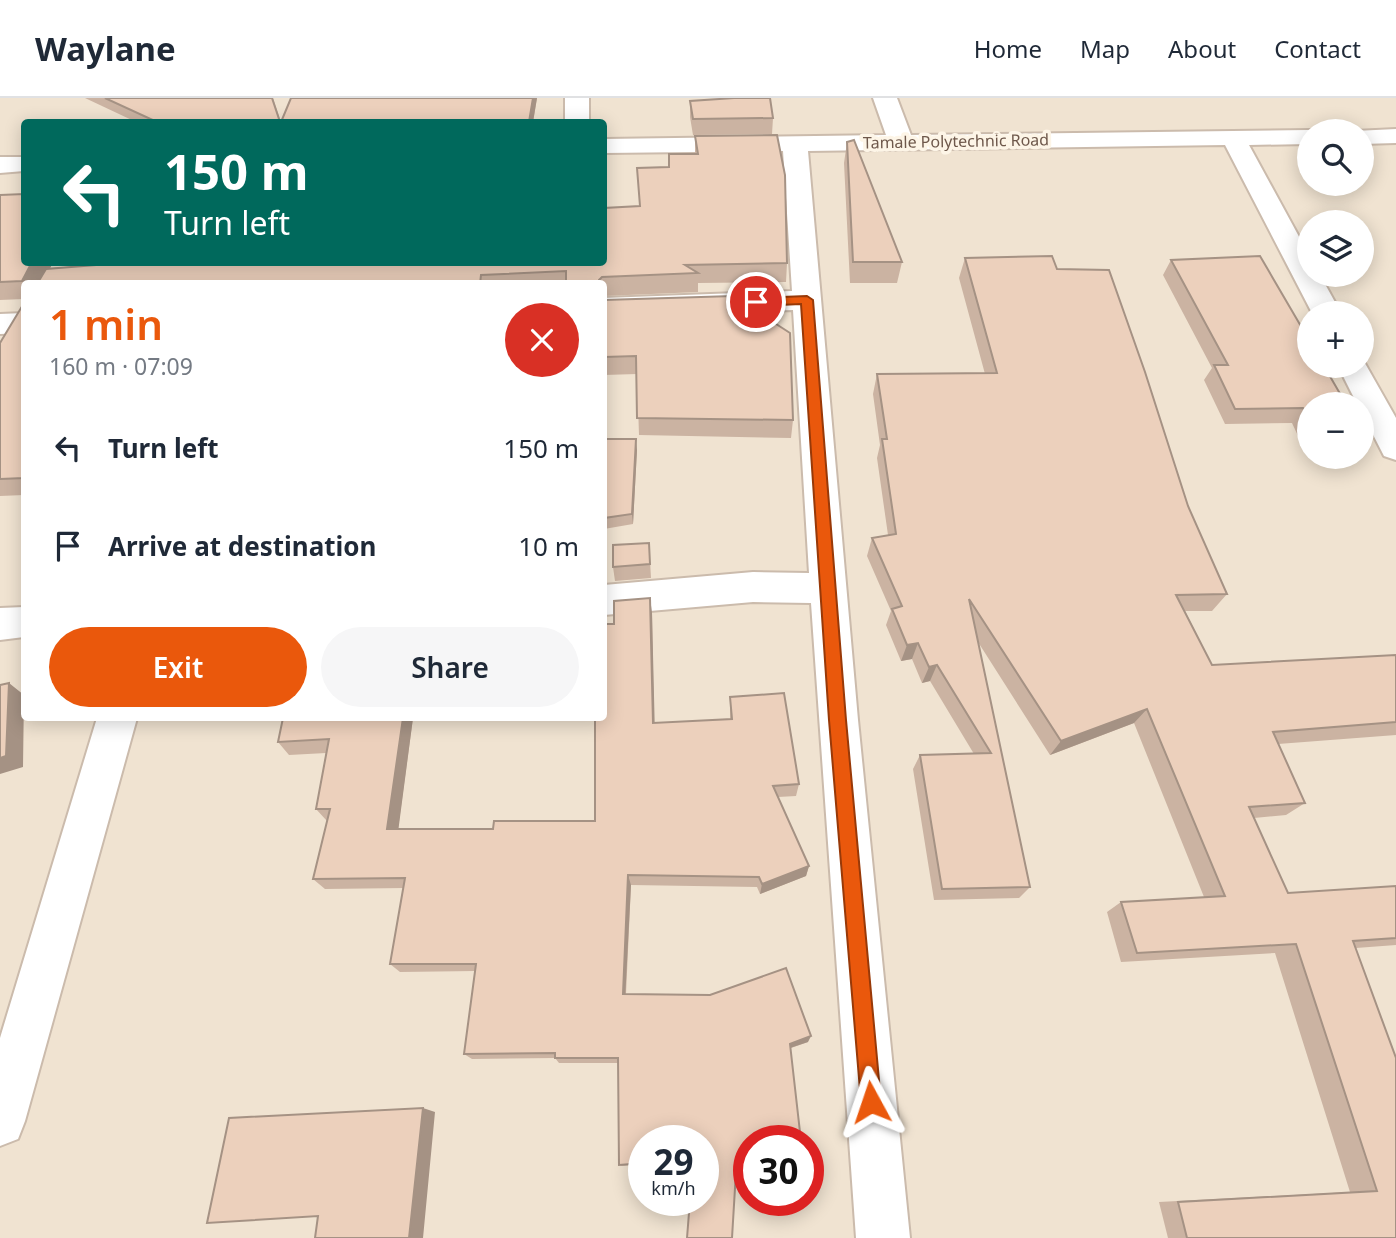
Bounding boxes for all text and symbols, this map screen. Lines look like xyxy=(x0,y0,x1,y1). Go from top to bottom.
text: Waylane xyxy=(35,26,176,71)
text: Home xyxy=(974,32,1042,65)
text: Map xyxy=(1080,32,1130,65)
text: About xyxy=(1168,32,1236,65)
text: Contact xyxy=(1274,32,1361,65)
map controls xyxy=(1297,119,1374,469)
button: search xyxy=(1297,119,1374,196)
street label: Tamale Polytechnic Road xyxy=(863,128,1049,154)
text: 150 m xyxy=(164,138,309,204)
icon: left xyxy=(49,147,140,238)
text: Turn left xyxy=(164,201,290,244)
button: layers xyxy=(1297,210,1374,287)
pin xyxy=(726,272,786,332)
icon: arrive xyxy=(737,283,775,321)
text: 1 min xyxy=(49,295,163,352)
button: + xyxy=(1297,301,1374,378)
button: close xyxy=(505,303,579,377)
text: 160 m · 07:09 xyxy=(49,350,193,382)
button: − xyxy=(1297,392,1374,469)
icon: left xyxy=(49,429,87,467)
text: Turn left xyxy=(108,430,219,466)
text: 150 m xyxy=(503,430,579,466)
icon: arrive xyxy=(49,527,87,565)
text: Arrive at destination xyxy=(108,528,377,564)
text: 10 m xyxy=(518,528,579,564)
button: Exit xyxy=(49,627,307,707)
button: Share xyxy=(321,627,579,707)
position arrow xyxy=(834,1065,908,1139)
speed limit sign: 30 xyxy=(733,1125,824,1216)
text: 29 xyxy=(653,1138,694,1185)
text: km/h xyxy=(651,1176,696,1200)

